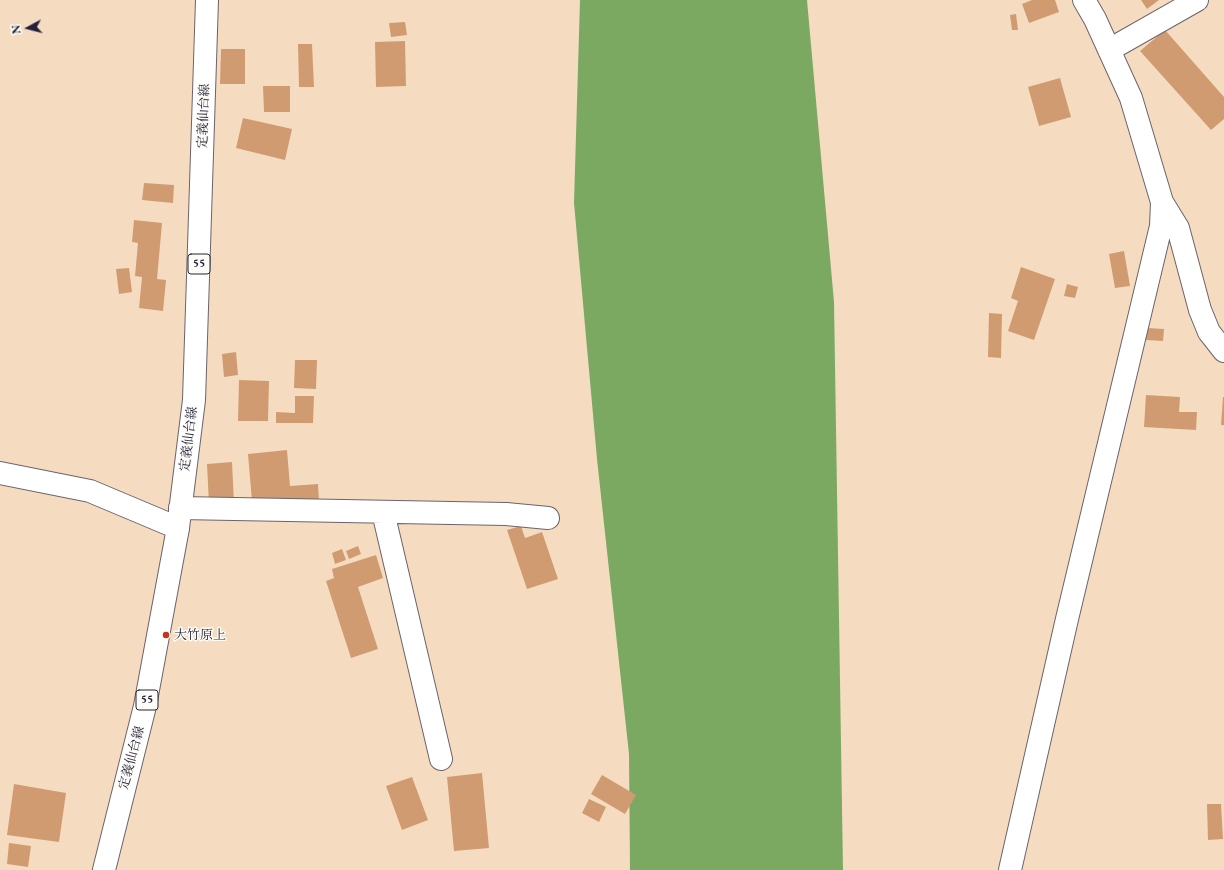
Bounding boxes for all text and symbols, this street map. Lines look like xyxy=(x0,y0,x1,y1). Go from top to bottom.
north arrow xyxy=(8,8,48,48)
text: N xyxy=(9,24,24,35)
street label: 定義仙台線 xyxy=(195,83,213,149)
road number: 55 xyxy=(188,254,210,274)
street label: 定義仙台線 xyxy=(177,406,201,472)
place label: 大竹原上 xyxy=(174,627,226,643)
marker: 大竹原上 xyxy=(161,630,171,640)
road number: 55 xyxy=(136,690,158,710)
street label: 定義仙台線 xyxy=(116,725,148,791)

